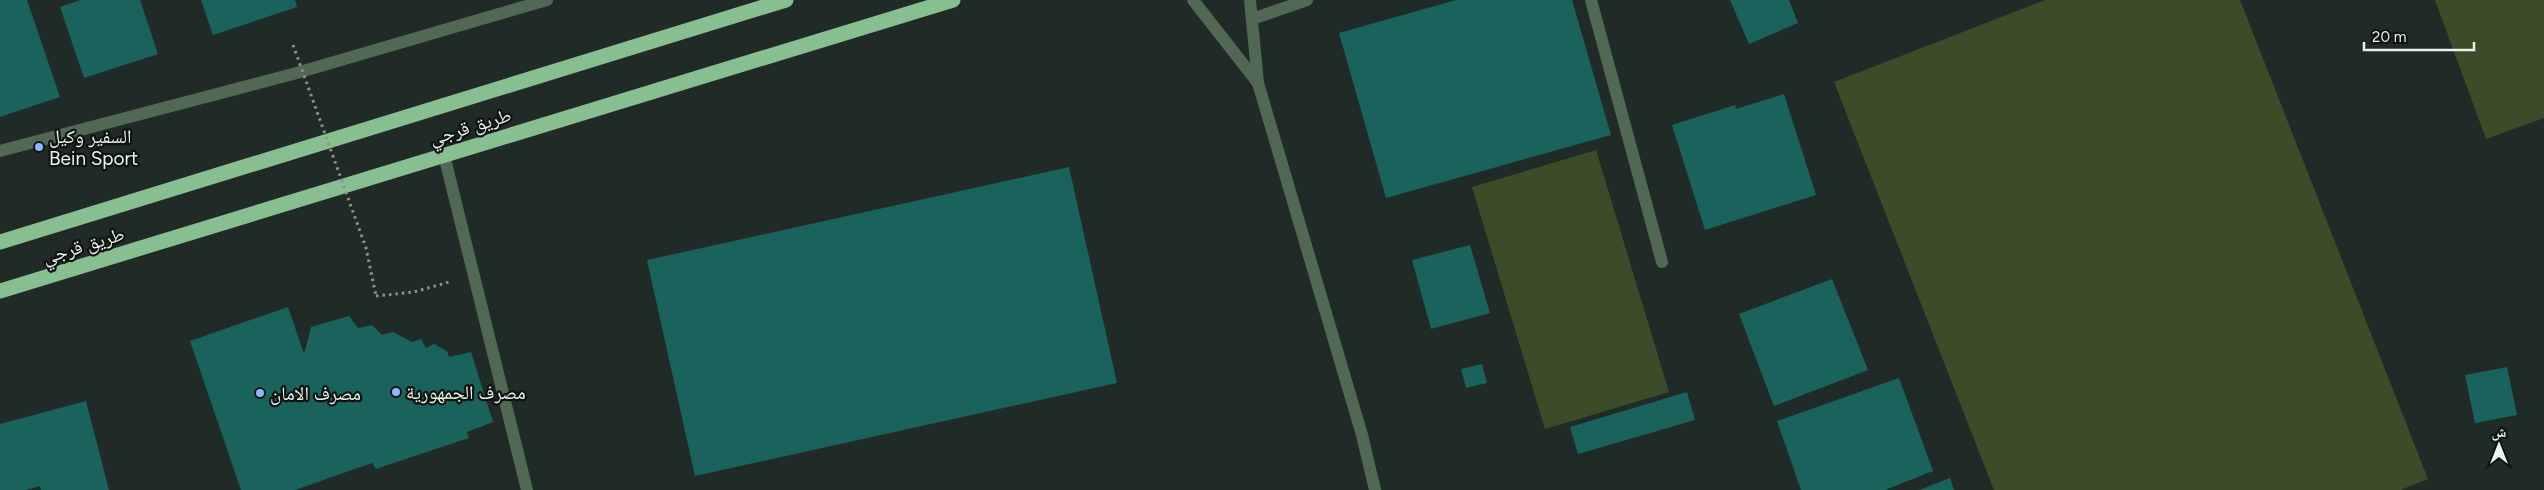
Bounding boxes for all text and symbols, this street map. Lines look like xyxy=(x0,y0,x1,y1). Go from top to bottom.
scale bar xyxy=(2364,20,2474,52)
text: 20 m xyxy=(2372,28,2406,46)
street label: طريق قرجي xyxy=(426,103,515,153)
place label: السفير وكيل Bein Sport xyxy=(49,125,138,170)
marker: السفير وكيل Bein Sport xyxy=(33,141,45,153)
street label: طريق قرجي xyxy=(39,222,128,272)
place label: مصرف الجمهورية xyxy=(406,381,526,404)
place label: مصرف الامان xyxy=(270,382,361,405)
marker: مصرف الجمهورية xyxy=(390,386,402,398)
marker: مصرف الامان xyxy=(254,387,266,399)
north arrow xyxy=(2474,420,2524,470)
text: ش xyxy=(2492,424,2507,441)

